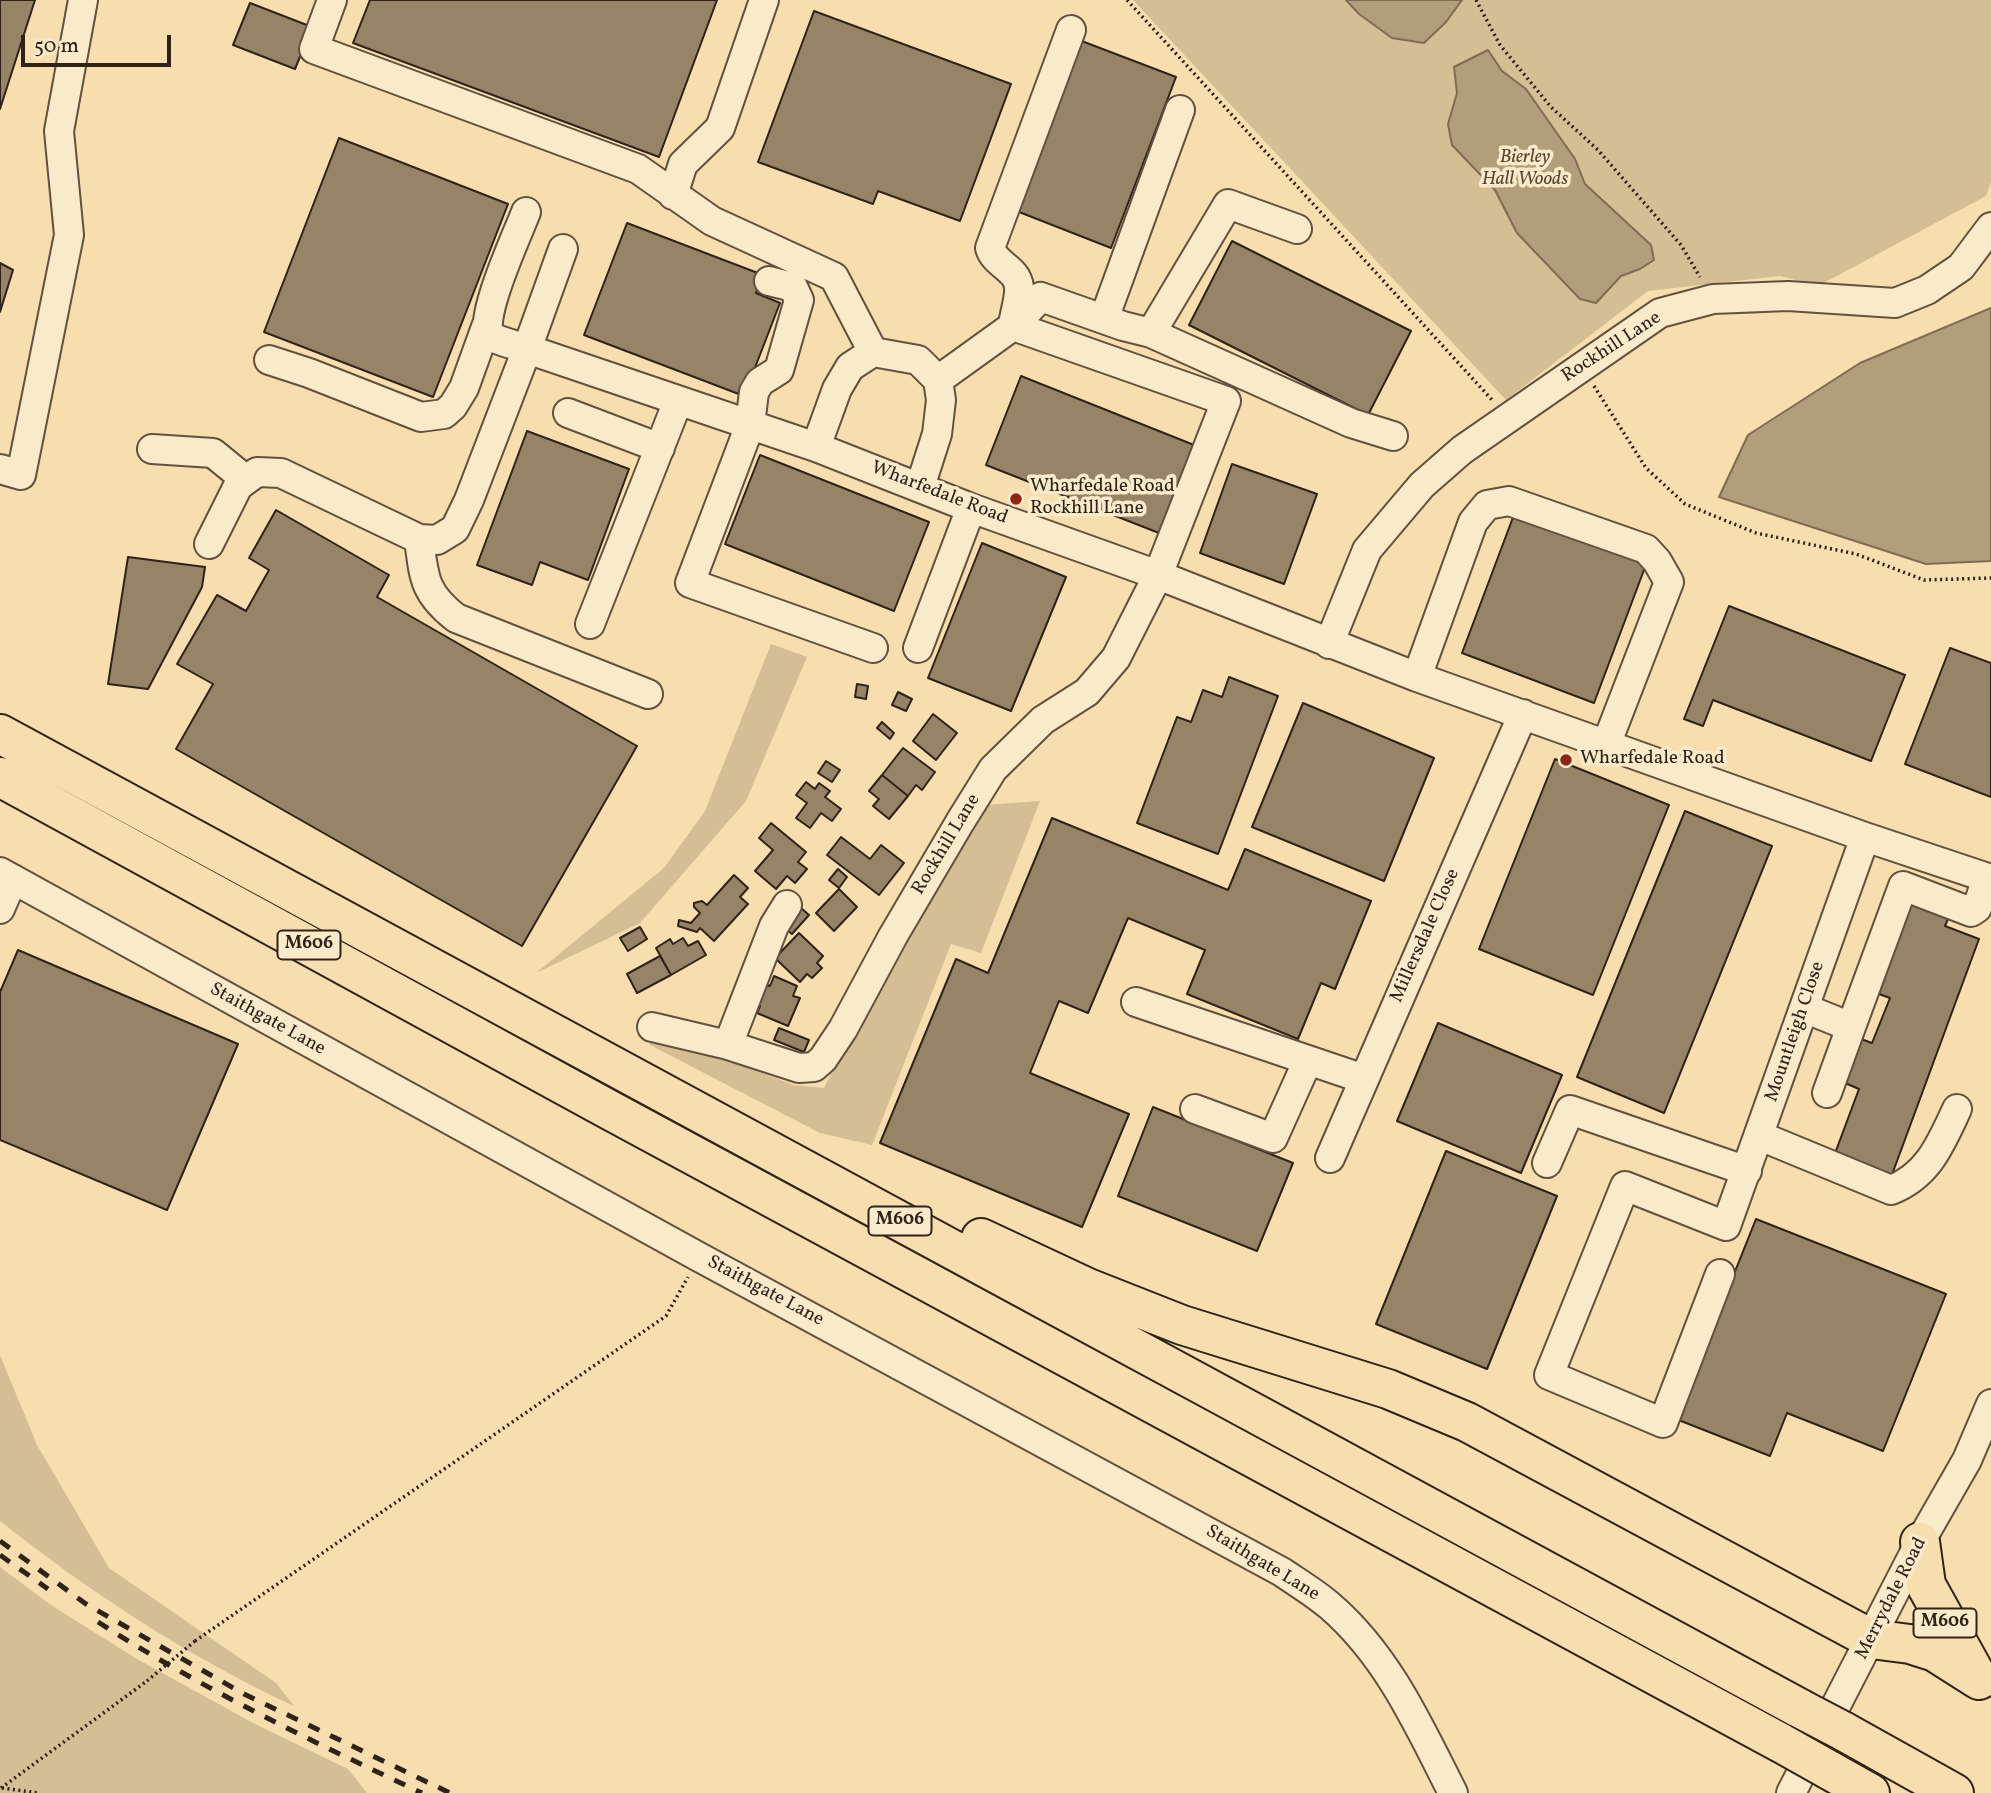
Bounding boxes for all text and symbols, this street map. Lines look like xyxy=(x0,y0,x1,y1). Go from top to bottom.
scale bar xyxy=(24,21,175,65)
text: 50 m xyxy=(34,32,79,61)
park label: Bierley Hall Woods xyxy=(1482,148,1568,192)
street label: Rockhill Lane xyxy=(1558,307,1666,389)
street label: Wharfedale Road xyxy=(867,457,1011,531)
place label: Wharfedale Road Rockhill Lane xyxy=(1030,477,1175,521)
marker: Wharfedale Road Rockhill Lane xyxy=(1008,491,1024,507)
place label: Wharfedale Road xyxy=(1580,749,1725,771)
marker: Wharfedale Road xyxy=(1558,752,1574,768)
street label: Rockhill Lane xyxy=(908,790,986,900)
street label: Millersdale Close xyxy=(1386,866,1466,1006)
road number: M606 xyxy=(278,930,340,960)
street label: Mountleigh Close xyxy=(1761,959,1831,1105)
street label: Staithgate Lane xyxy=(205,979,329,1061)
road number: M606 xyxy=(869,1206,932,1236)
street label: Staithgate Lane xyxy=(703,1252,827,1332)
street label: Staithgate Lane xyxy=(1201,1521,1323,1607)
street label: Merrydale Road xyxy=(1851,1534,1933,1664)
road number: M606 xyxy=(1913,1608,1976,1638)

